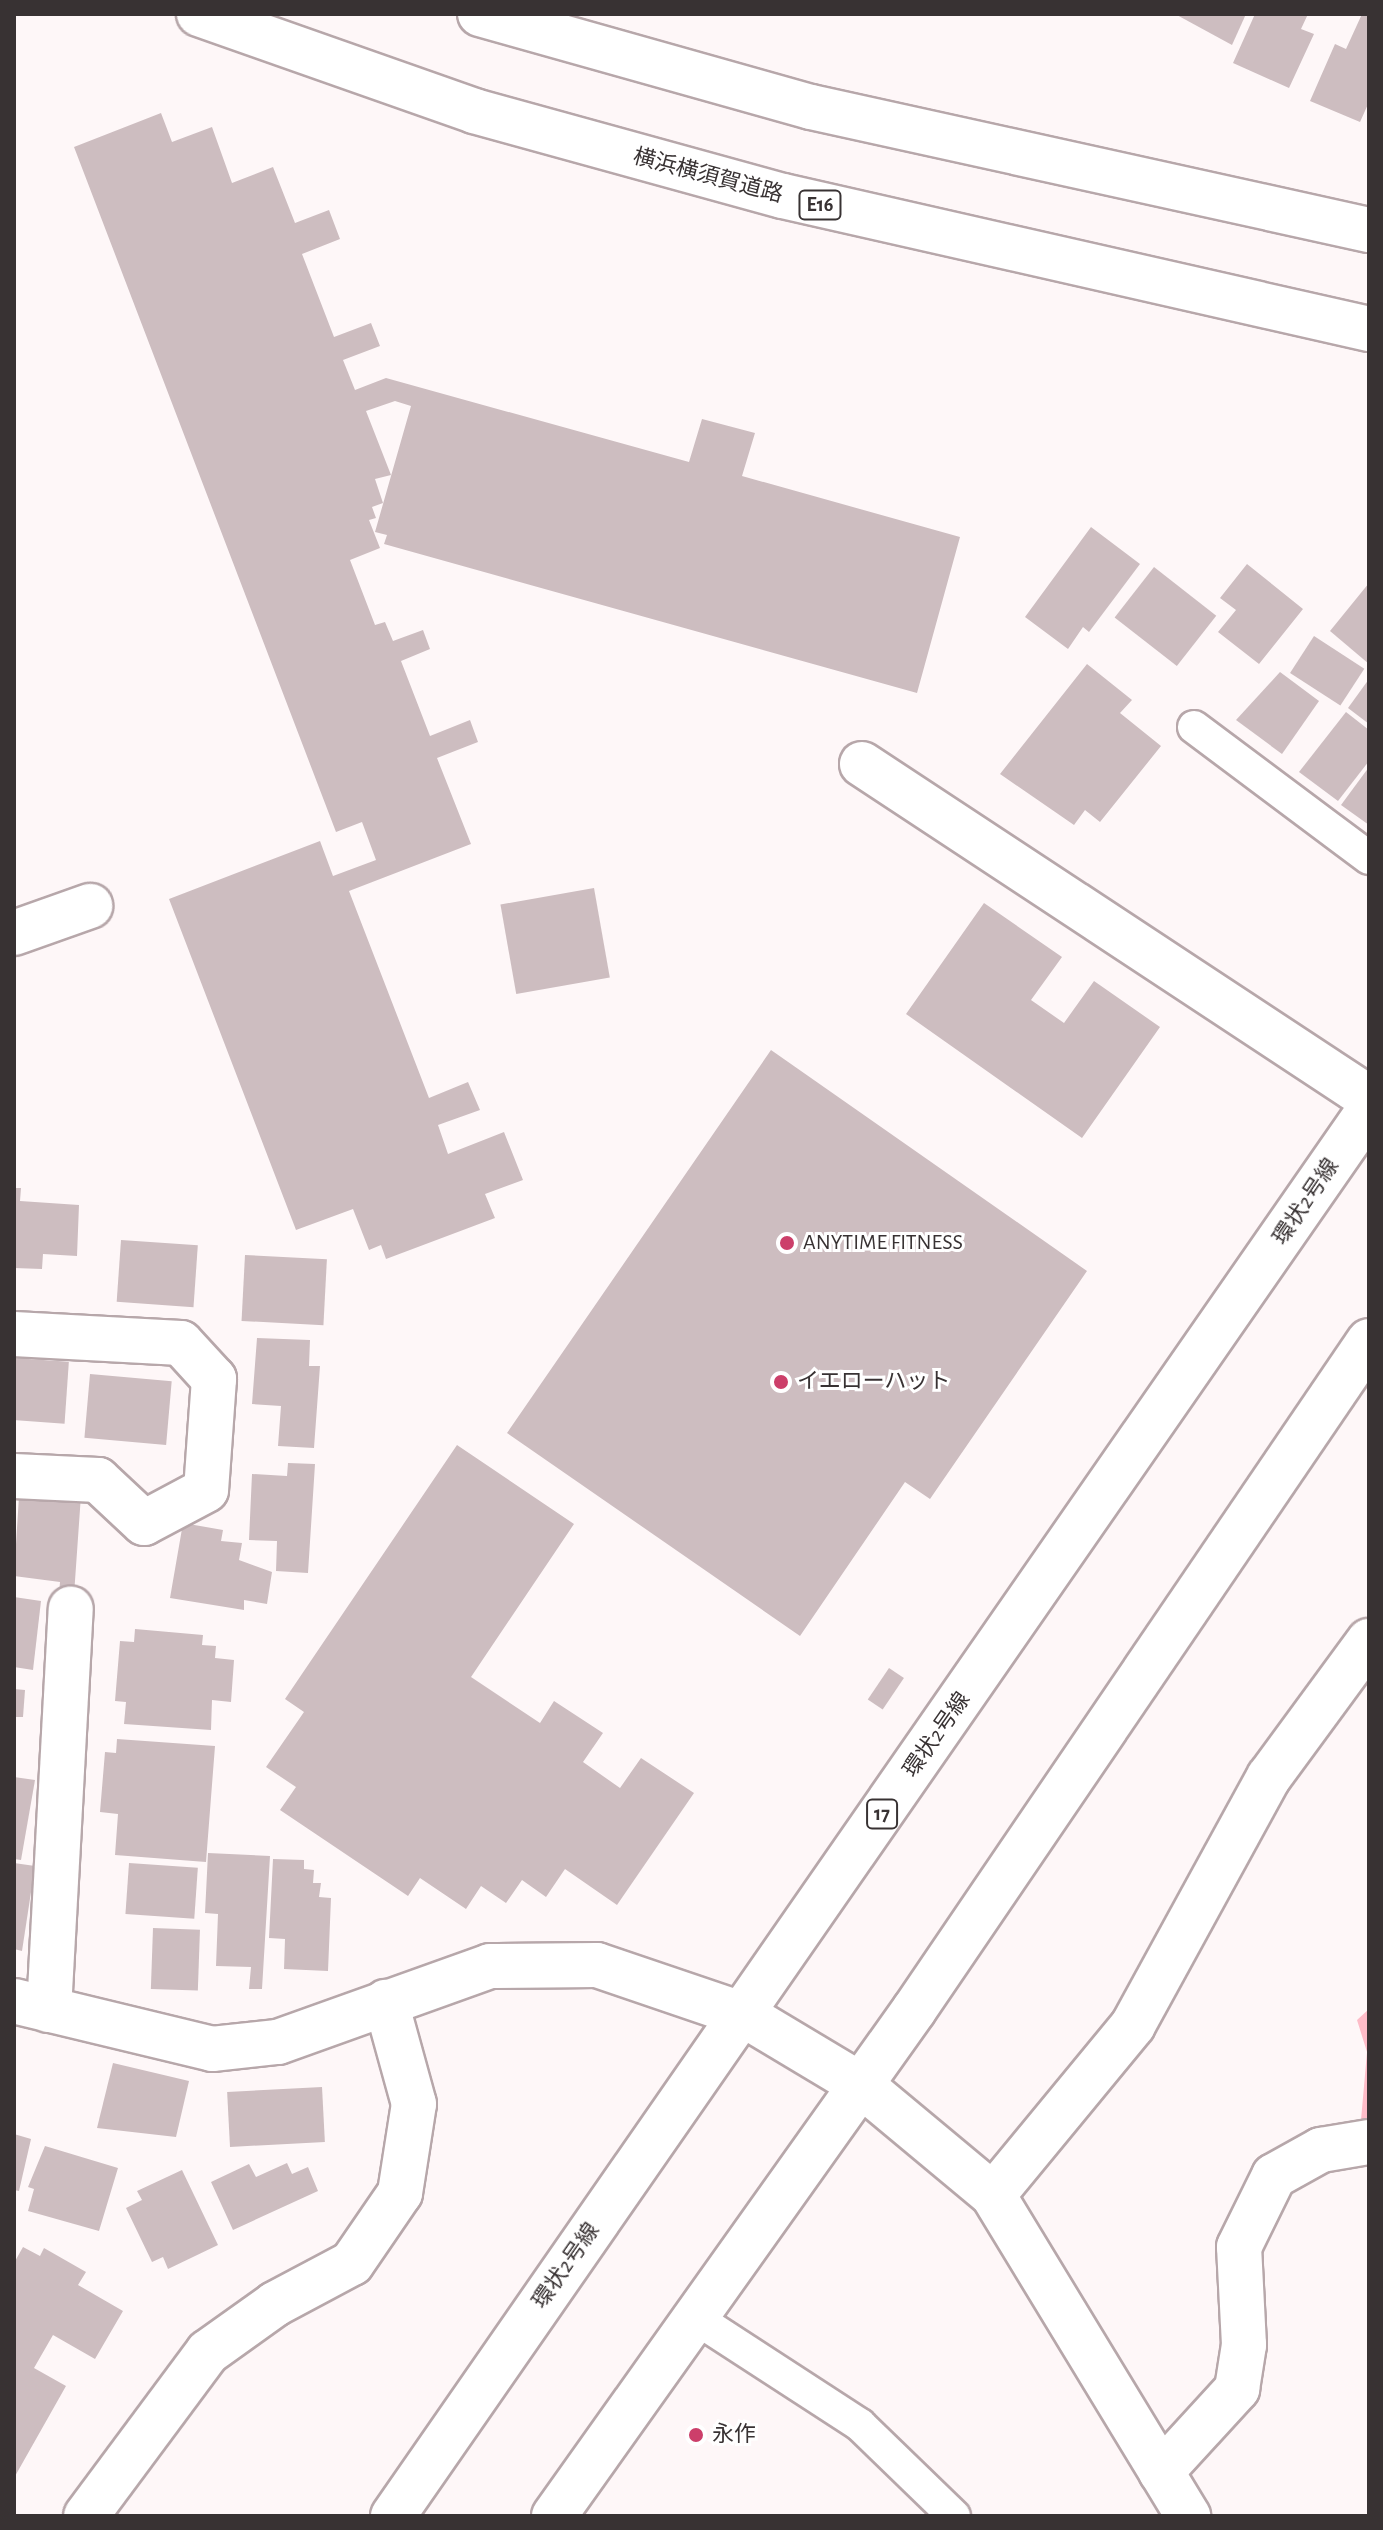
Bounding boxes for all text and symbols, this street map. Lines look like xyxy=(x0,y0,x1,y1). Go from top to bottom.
street label: 横浜横須賀道路 xyxy=(630,143,786,209)
road number: E16 xyxy=(798,189,842,221)
street label: 環状2号線 xyxy=(1268,1154,1344,1250)
place label: ANYTIME FITNESS xyxy=(803,1230,963,1256)
marker: ANYTIME FITNESS xyxy=(778,1234,796,1252)
place label: イエローハット xyxy=(797,1369,951,1395)
marker: イエローハット xyxy=(772,1373,790,1391)
street label: 環状2号線 xyxy=(898,1687,976,1783)
road number: 17 xyxy=(866,1798,898,1830)
street label: 環状2号線 xyxy=(527,2218,605,2314)
place label: 永作 xyxy=(712,2422,756,2448)
marker: 永作 xyxy=(687,2426,705,2444)

